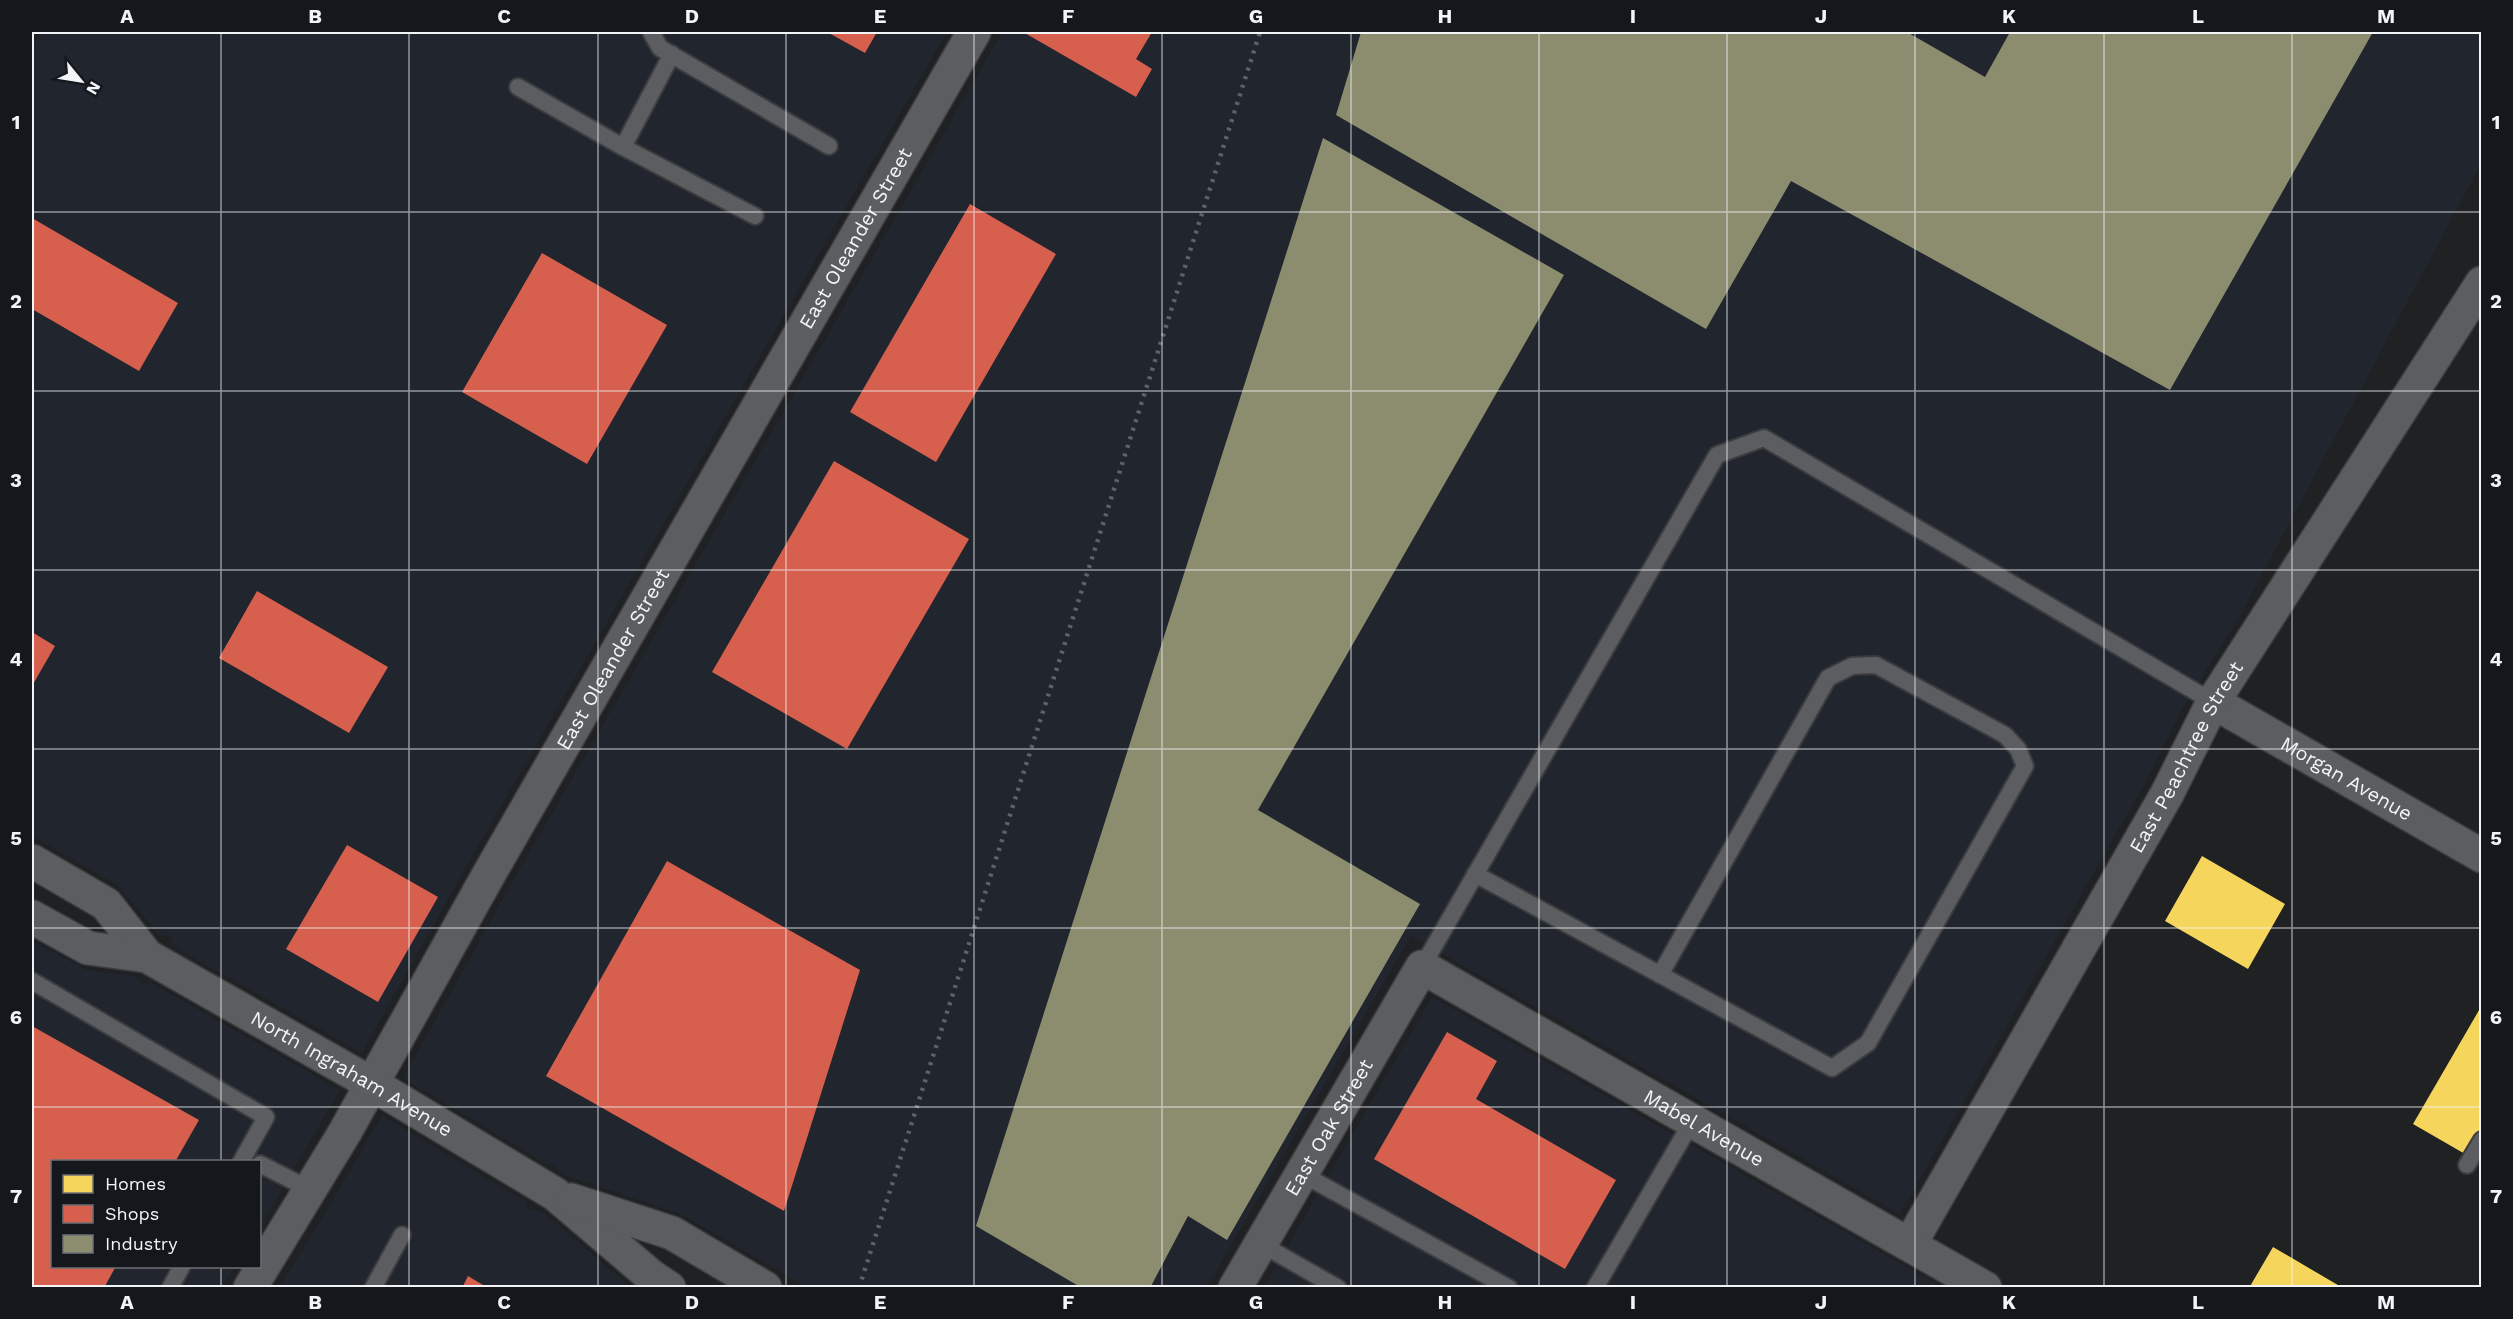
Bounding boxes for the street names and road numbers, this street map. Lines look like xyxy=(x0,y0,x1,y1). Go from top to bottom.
street label: East Oleander Street xyxy=(794,143,917,333)
street label: East Oleander Street xyxy=(551,564,675,754)
street label: East Peachtree Street xyxy=(2124,656,2248,857)
street label: Morgan Avenue xyxy=(2277,731,2417,826)
street label: North Ingraham Avenue xyxy=(247,1006,457,1142)
street label: East Oak Street xyxy=(1279,1054,1378,1200)
street label: Mabel Avenue xyxy=(1639,1084,1768,1171)

